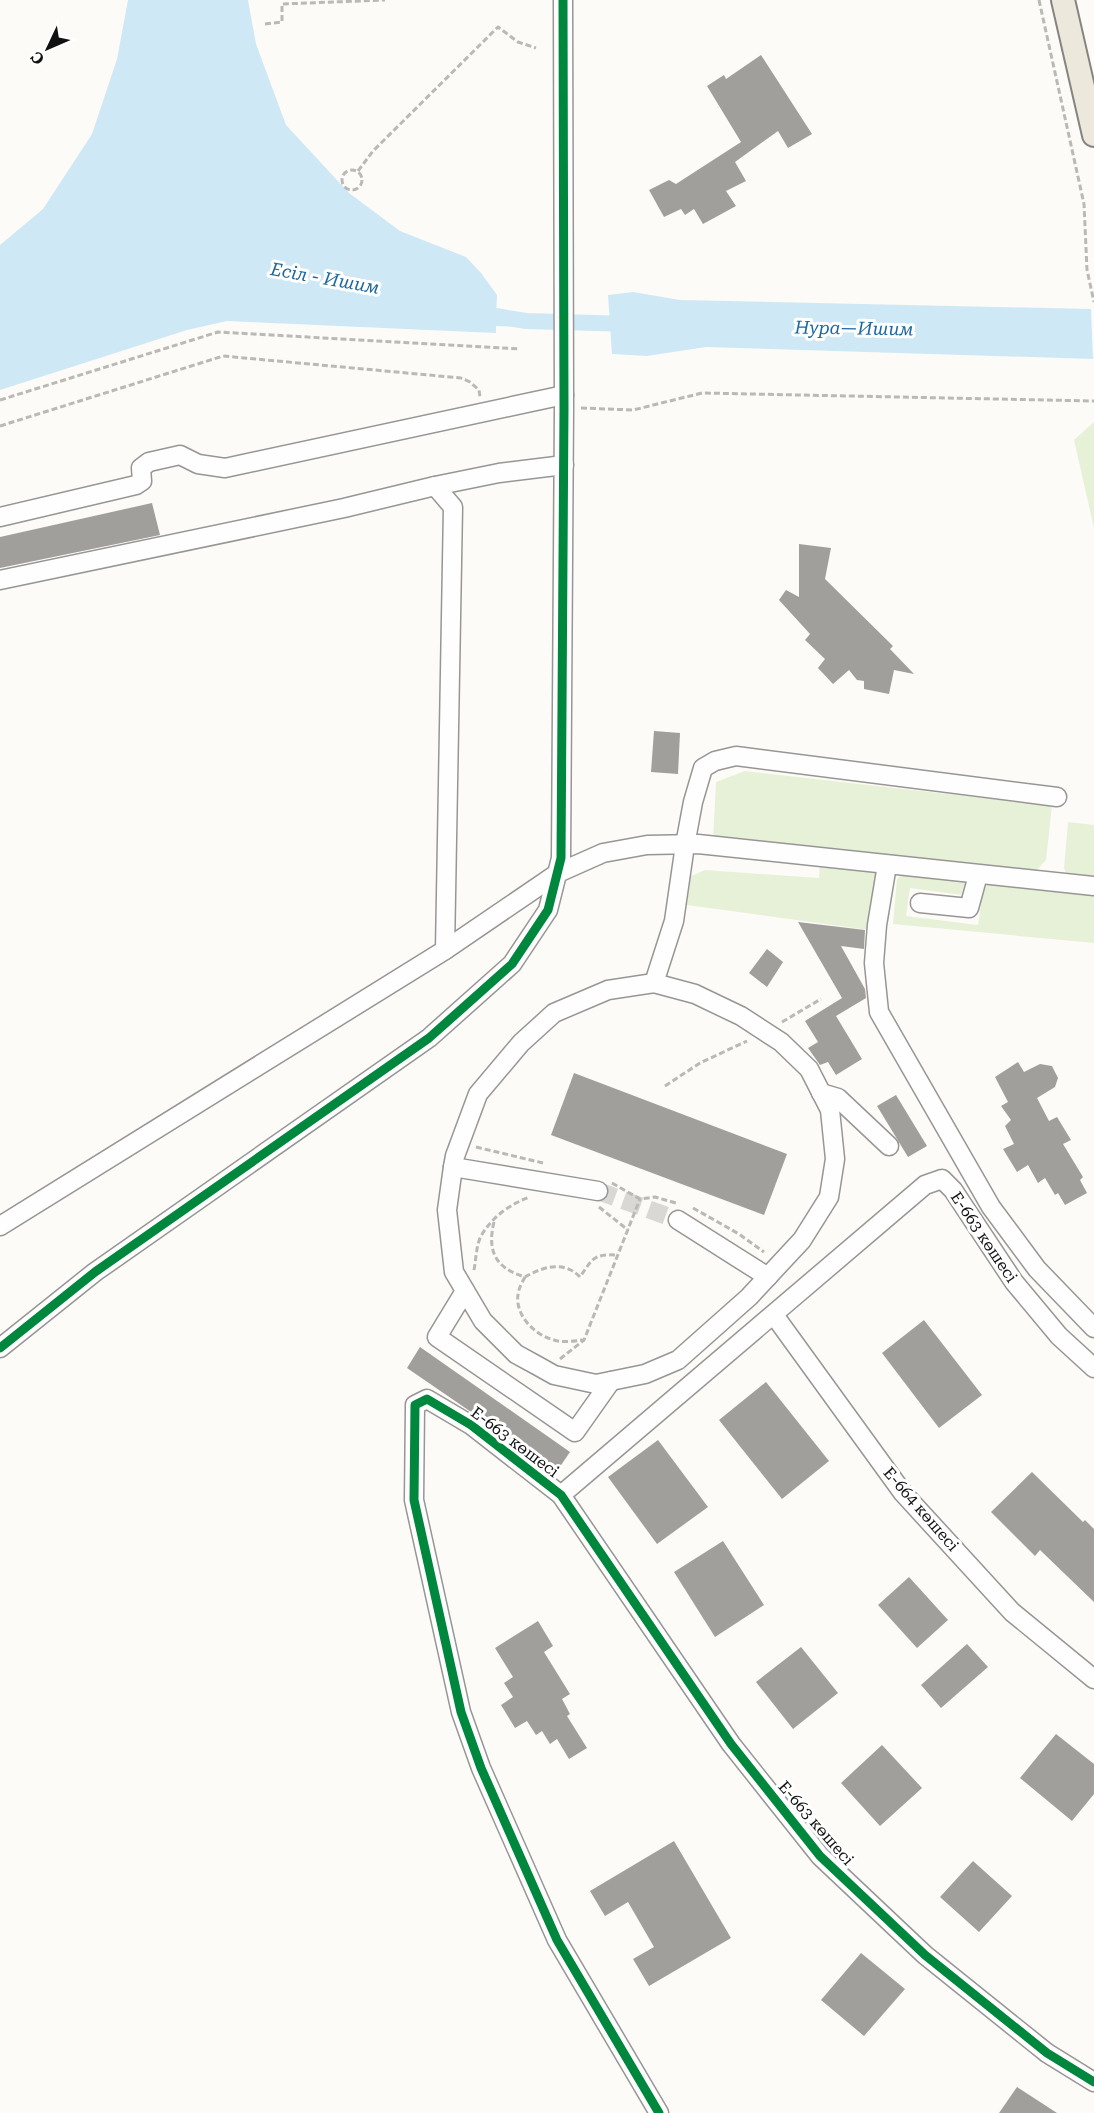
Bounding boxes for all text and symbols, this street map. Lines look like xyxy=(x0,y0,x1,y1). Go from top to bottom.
north arrow xyxy=(18,18,78,78)
text: С xyxy=(27,47,48,69)
water label: Есіл - Ишим xyxy=(268,258,381,298)
water label: Нура—Ишим xyxy=(793,316,914,340)
street label: Е-663 көшесі xyxy=(947,1188,1021,1286)
street label: Е-663 көшесі xyxy=(467,1403,563,1481)
street label: Е-664 көшесі xyxy=(879,1463,963,1555)
street label: Е-663 көшесі xyxy=(774,1777,858,1869)

